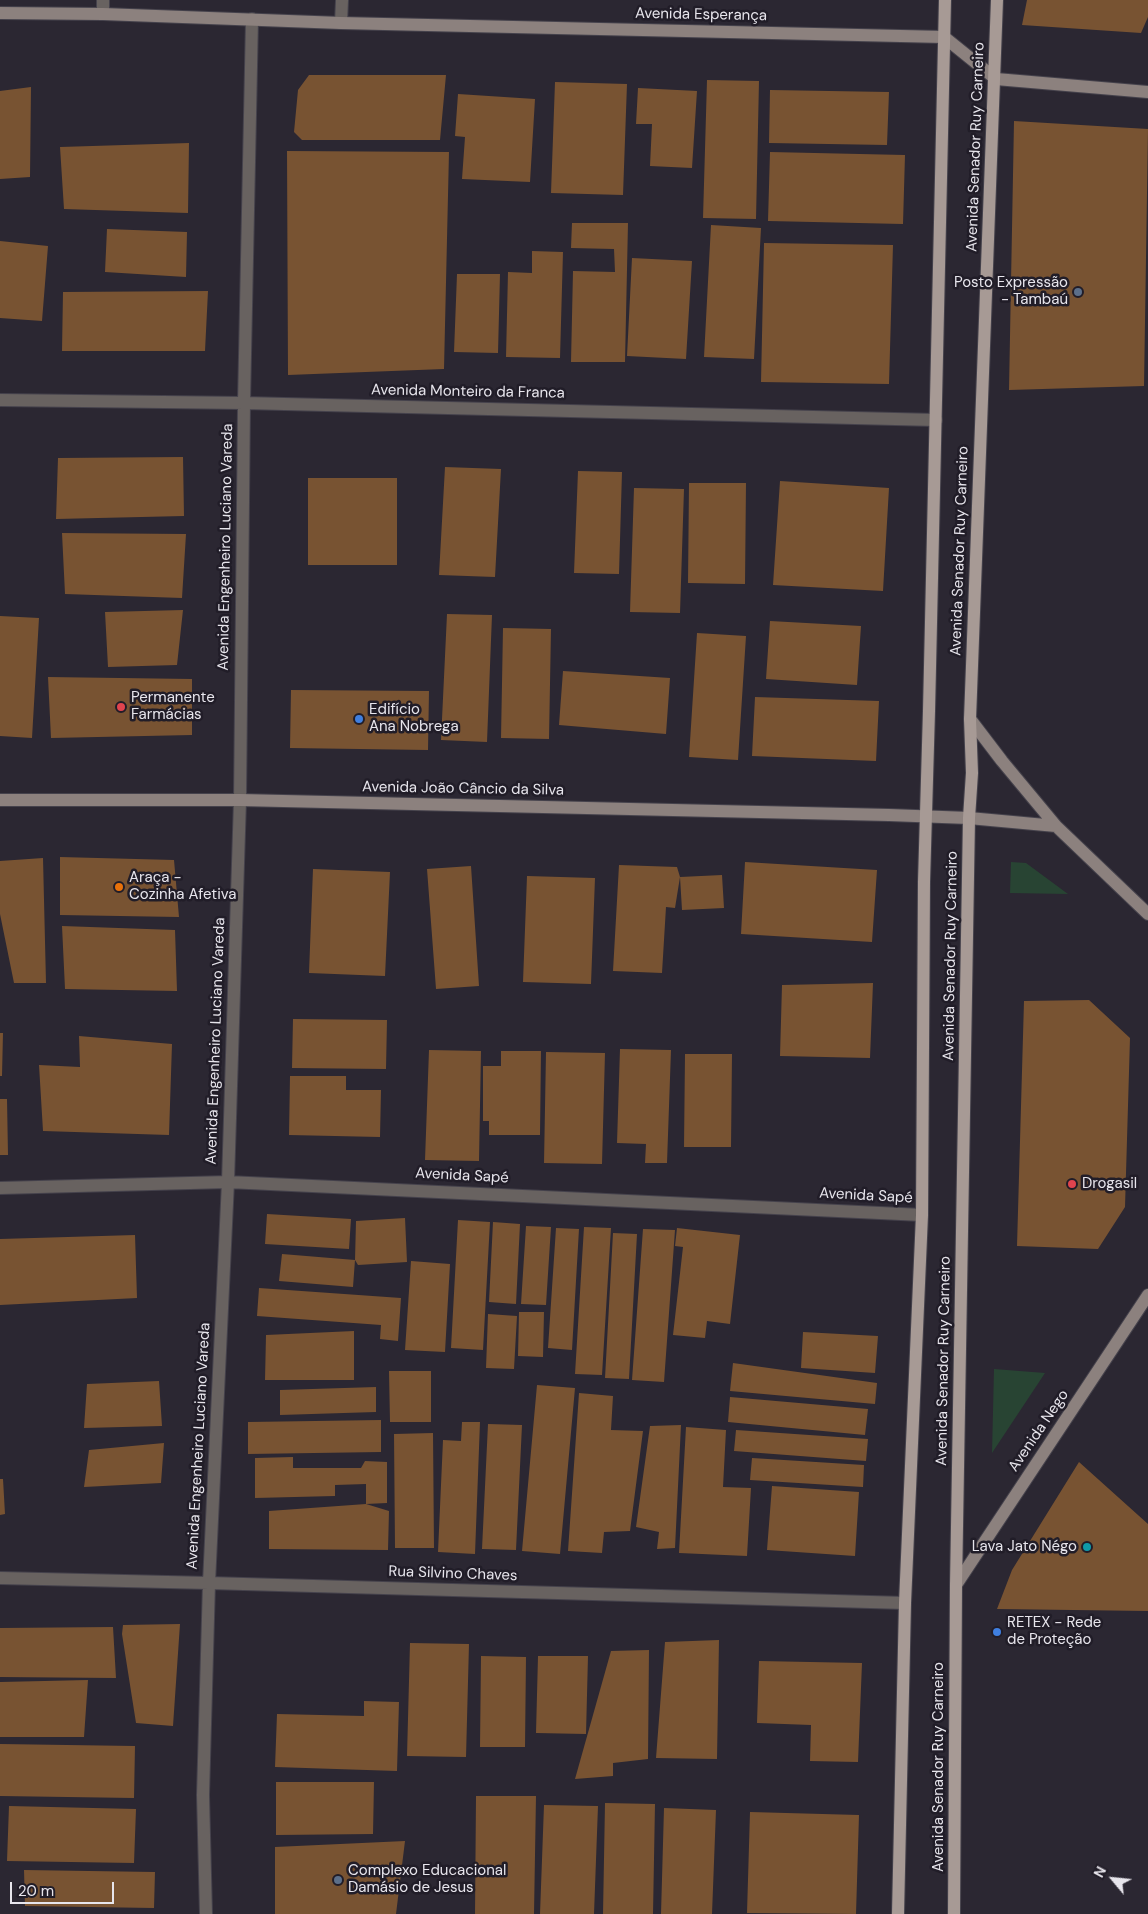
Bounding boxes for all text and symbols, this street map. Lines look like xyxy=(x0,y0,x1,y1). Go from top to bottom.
street label: Avenida Esperança xyxy=(635,5,767,25)
street label: Avenida Senador Ruy Carneiro xyxy=(963,42,989,252)
place label: Posto Expressão - Tambaú xyxy=(954,274,1068,309)
marker: Posto Expressão - Tambaú xyxy=(1072,286,1084,298)
street label: Avenida Monteiro da Franca xyxy=(371,381,565,403)
street label: Avenida Engenheiro Luciano Vareda xyxy=(215,423,237,671)
street label: Avenida Senador Ruy Carneiro xyxy=(947,446,973,656)
place label: Permanente Farmácias xyxy=(131,689,215,724)
marker: Permanente Farmácias xyxy=(115,701,127,713)
place label: Edifício Ana Nobrega xyxy=(369,701,459,736)
marker: Edifício Ana Nobrega xyxy=(353,713,365,725)
street label: Avenida João Câncio da Silva xyxy=(362,778,564,800)
street label: Avenida Senador Ruy Carneiro xyxy=(940,851,962,1061)
place label: Araça - Cozinha Afetiva xyxy=(129,869,236,904)
marker: Araça - Cozinha Afetiva xyxy=(113,881,125,893)
street label: Avenida Engenheiro Luciano Vareda xyxy=(203,917,229,1165)
street label: Avenida Sapé xyxy=(415,1165,509,1187)
place label: Drogasil xyxy=(1082,1175,1137,1193)
marker: Drogasil xyxy=(1066,1178,1078,1190)
street label: Avenida Sapé xyxy=(819,1185,913,1207)
street label: Avenida Senador Ruy Carneiro xyxy=(933,1256,955,1466)
street label: Avenida Engenheiro Luciano Vareda xyxy=(184,1322,214,1570)
street label: Avenida Nego xyxy=(1005,1387,1073,1475)
place label: Lava Jato Négo xyxy=(972,1538,1077,1556)
marker: Lava Jato Négo xyxy=(1081,1541,1093,1553)
street label: Rua Silvino Chaves xyxy=(388,1563,518,1585)
place label: RETEX - Rede de Proteção xyxy=(1007,1614,1101,1649)
marker: RETEX - Rede de Proteção xyxy=(991,1626,1003,1638)
street label: Avenida Senador Ruy Carneiro xyxy=(930,1662,948,1872)
north arrow xyxy=(1088,1854,1138,1904)
place label: Complexo Educacional Damásio de Jesus xyxy=(348,1862,506,1897)
text: N xyxy=(1089,1863,1110,1881)
scale bar xyxy=(12,1872,116,1904)
marker: Complexo Educacional Damásio de Jesus xyxy=(332,1874,344,1886)
text: 20 m xyxy=(18,1881,54,1901)

